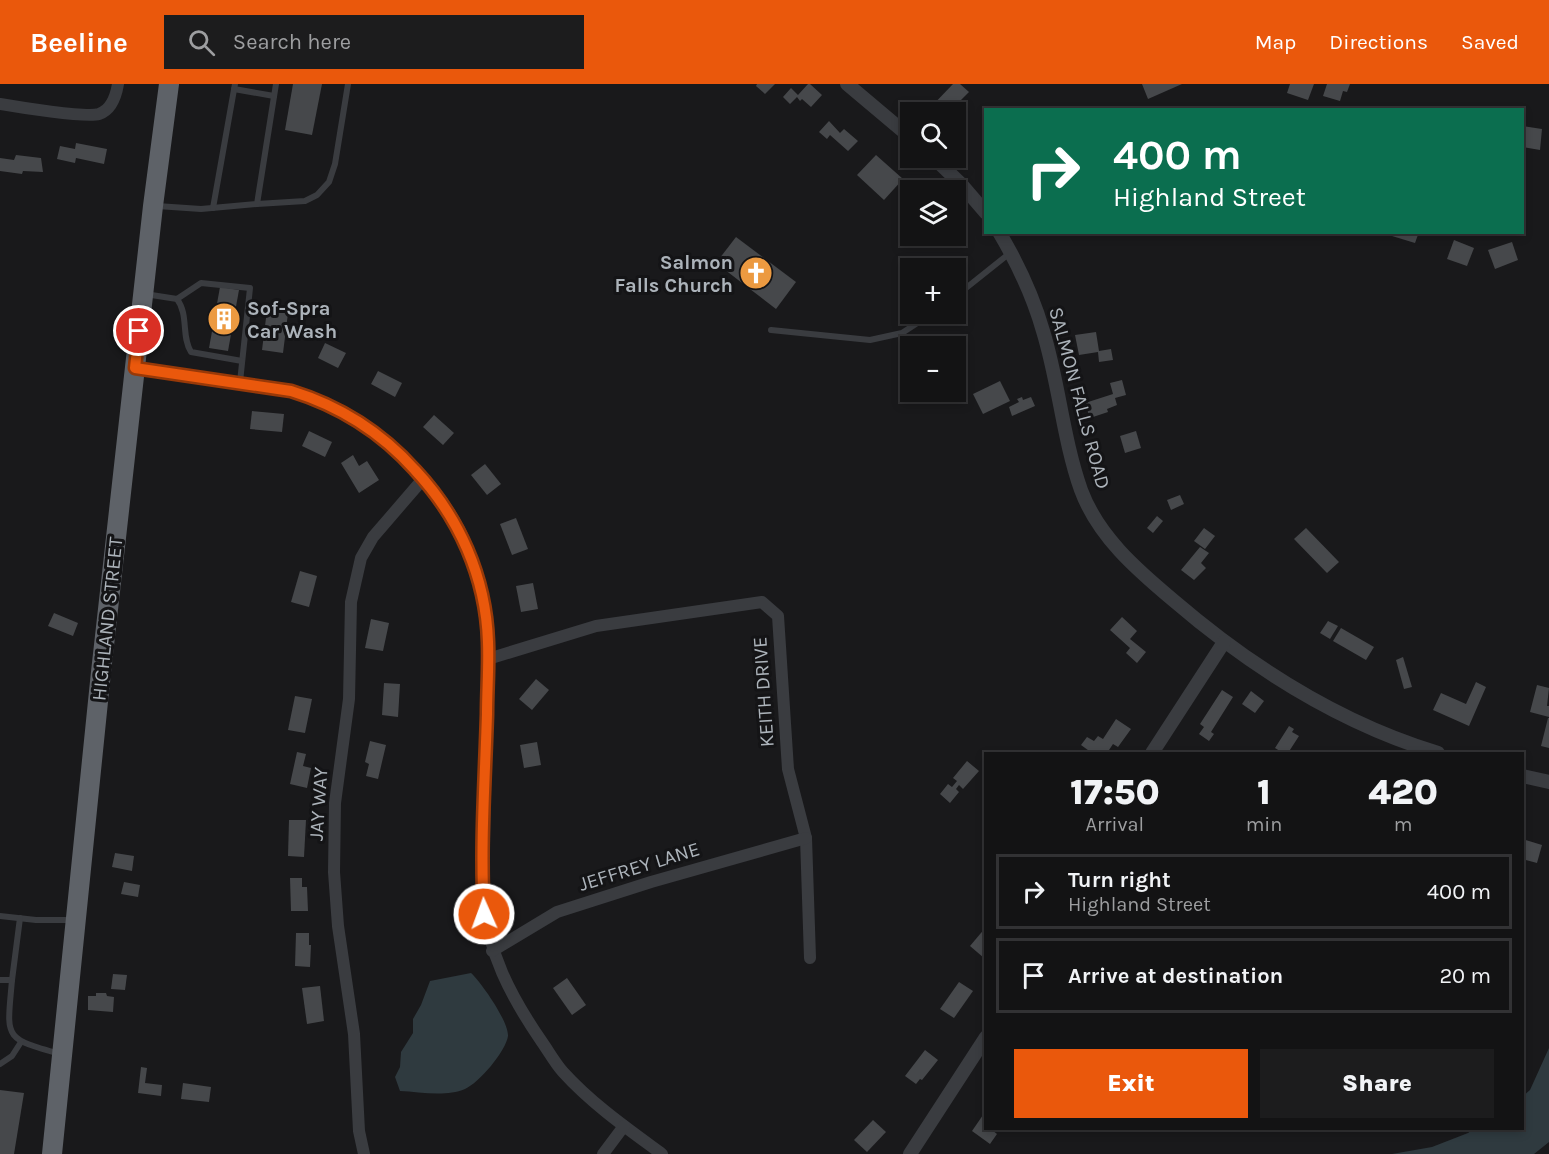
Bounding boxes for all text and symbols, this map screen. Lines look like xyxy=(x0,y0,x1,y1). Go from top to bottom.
search box xyxy=(164,15,584,69)
text: Beeline xyxy=(30,26,128,59)
icon: search xyxy=(185,26,218,59)
text: Search here xyxy=(233,29,351,55)
text: Map xyxy=(1255,30,1296,54)
text: Directions xyxy=(1329,30,1428,54)
text: Saved xyxy=(1461,30,1519,54)
map controls xyxy=(900,102,966,402)
button: search xyxy=(900,102,966,168)
text: 400 m xyxy=(1113,130,1242,180)
icon: right xyxy=(1014,132,1092,210)
button: layers xyxy=(900,180,966,246)
text: Highland Street xyxy=(1113,181,1306,213)
place label: Salmon Falls Church xyxy=(614,251,733,297)
church icon: Salmon Falls Church xyxy=(738,255,774,291)
button: + xyxy=(900,258,966,324)
place label: Sof-Spra Car Wash xyxy=(247,297,337,343)
building icon: Sof-Spra Car Wash xyxy=(206,301,242,337)
pin xyxy=(113,305,164,356)
street label: SALMON FALLS ROAD xyxy=(1044,305,1115,492)
icon: arrive xyxy=(122,314,155,347)
button: − xyxy=(900,336,966,402)
street label: HIGHLAND STREET xyxy=(87,536,128,702)
street label: KEITH DRIVE xyxy=(748,636,779,748)
street label: JAY WAY xyxy=(304,766,333,842)
text: 17:50 xyxy=(1070,771,1160,813)
text: 1 xyxy=(1257,771,1271,813)
text: 420 xyxy=(1368,771,1438,813)
text: Arrival xyxy=(1086,813,1144,836)
text: min xyxy=(1246,813,1282,836)
text: m xyxy=(1394,813,1413,836)
street label: JEFFREY LANE xyxy=(576,837,702,896)
text: Turn right xyxy=(1068,867,1171,893)
icon: right xyxy=(1017,875,1050,908)
text: 400 m xyxy=(1427,879,1491,905)
position arrow xyxy=(452,882,516,946)
text: Highland Street xyxy=(1068,893,1211,916)
icon: arrive xyxy=(1017,959,1050,992)
text: Arrive at destination xyxy=(1068,963,1283,989)
text: 20 m xyxy=(1439,963,1491,989)
button: Exit xyxy=(1014,1049,1248,1118)
button: Share xyxy=(1260,1049,1494,1118)

